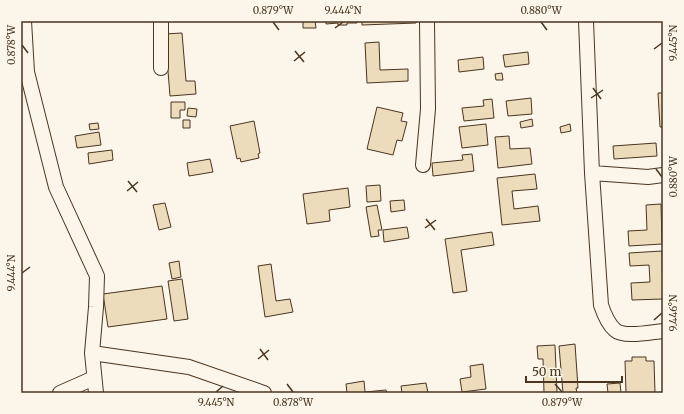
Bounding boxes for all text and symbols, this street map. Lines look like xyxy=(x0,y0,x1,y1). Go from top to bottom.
text: 0.879°W xyxy=(253,4,294,17)
text: 9.444°N xyxy=(325,4,362,17)
text: 0.880°W xyxy=(520,4,563,17)
text: 0.878°W xyxy=(5,24,18,65)
text: 9.445°N xyxy=(667,24,680,61)
text: 0.880°W xyxy=(667,155,680,198)
text: 9.444°N xyxy=(5,254,18,291)
text: 9.446°N xyxy=(667,294,680,332)
scale bar xyxy=(526,358,622,384)
text: 50 m xyxy=(532,364,561,379)
text: 9.445°N xyxy=(198,396,235,409)
text: 0.878°W xyxy=(273,396,314,409)
text: 0.879°W xyxy=(542,396,583,409)

